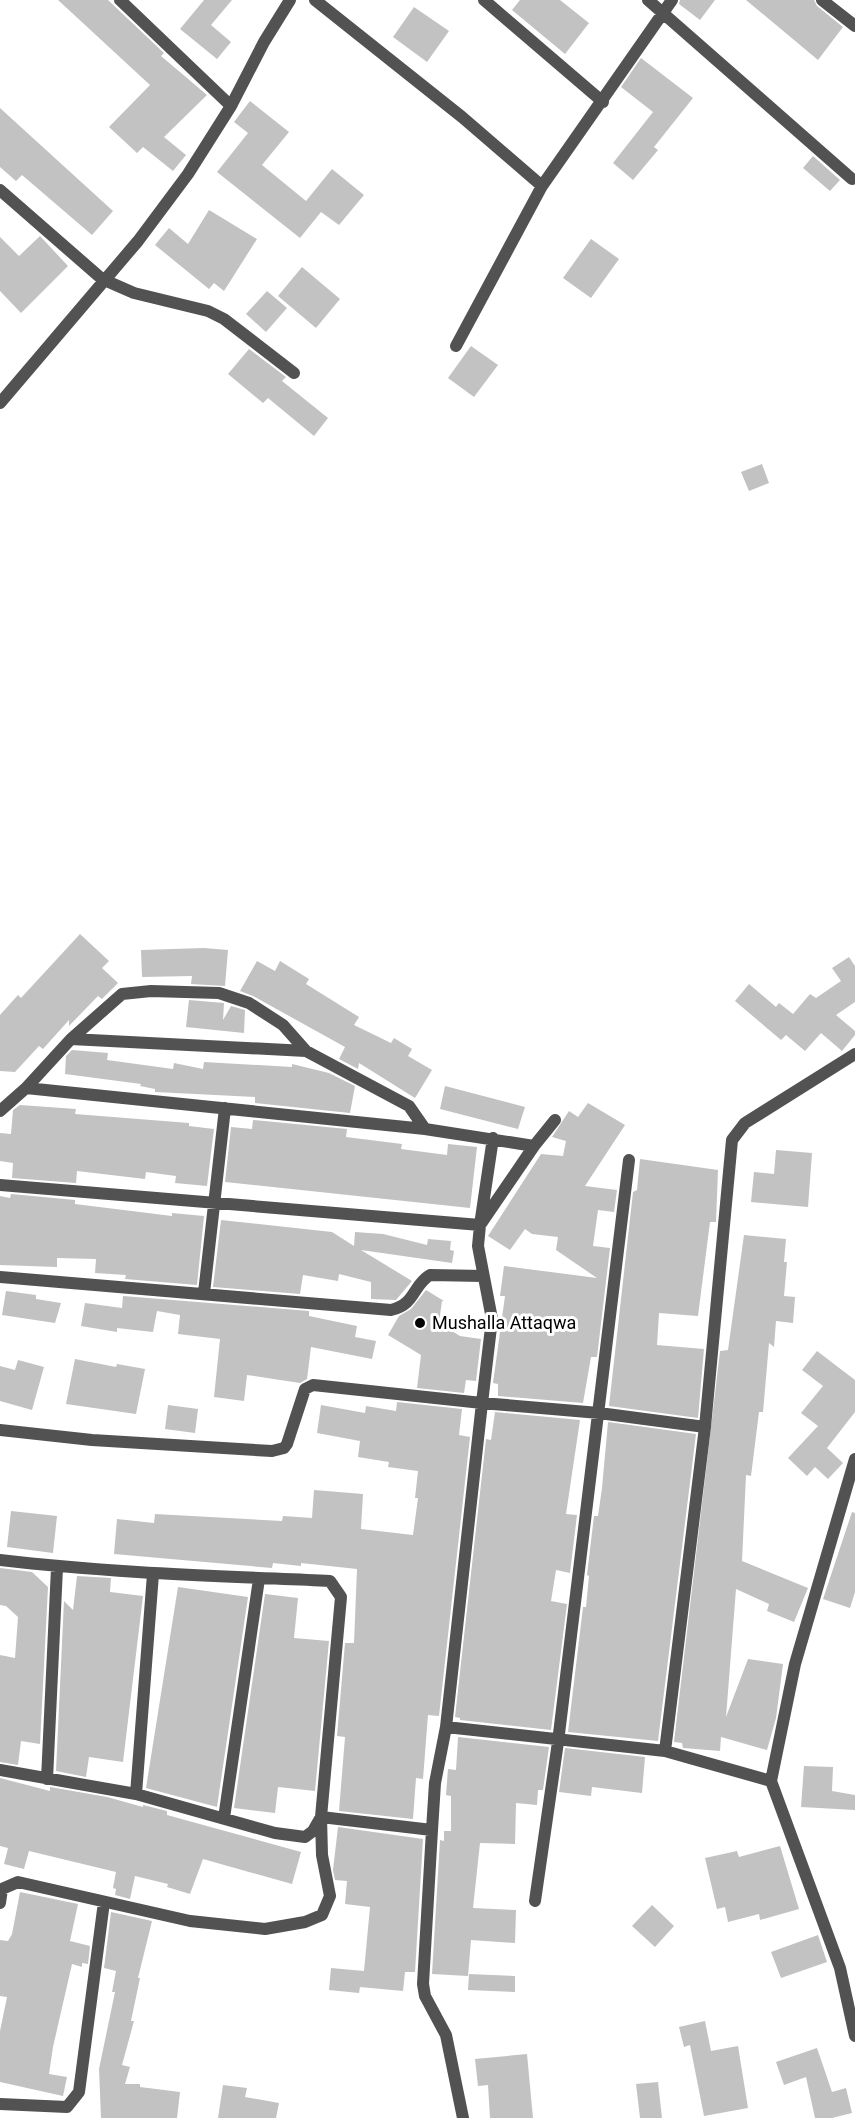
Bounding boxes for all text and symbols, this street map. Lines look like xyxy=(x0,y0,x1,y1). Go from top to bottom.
place label: Mushalla Attaqwa xyxy=(432,1312,576,1333)
marker: Mushalla Attaqwa xyxy=(413,1316,427,1330)

